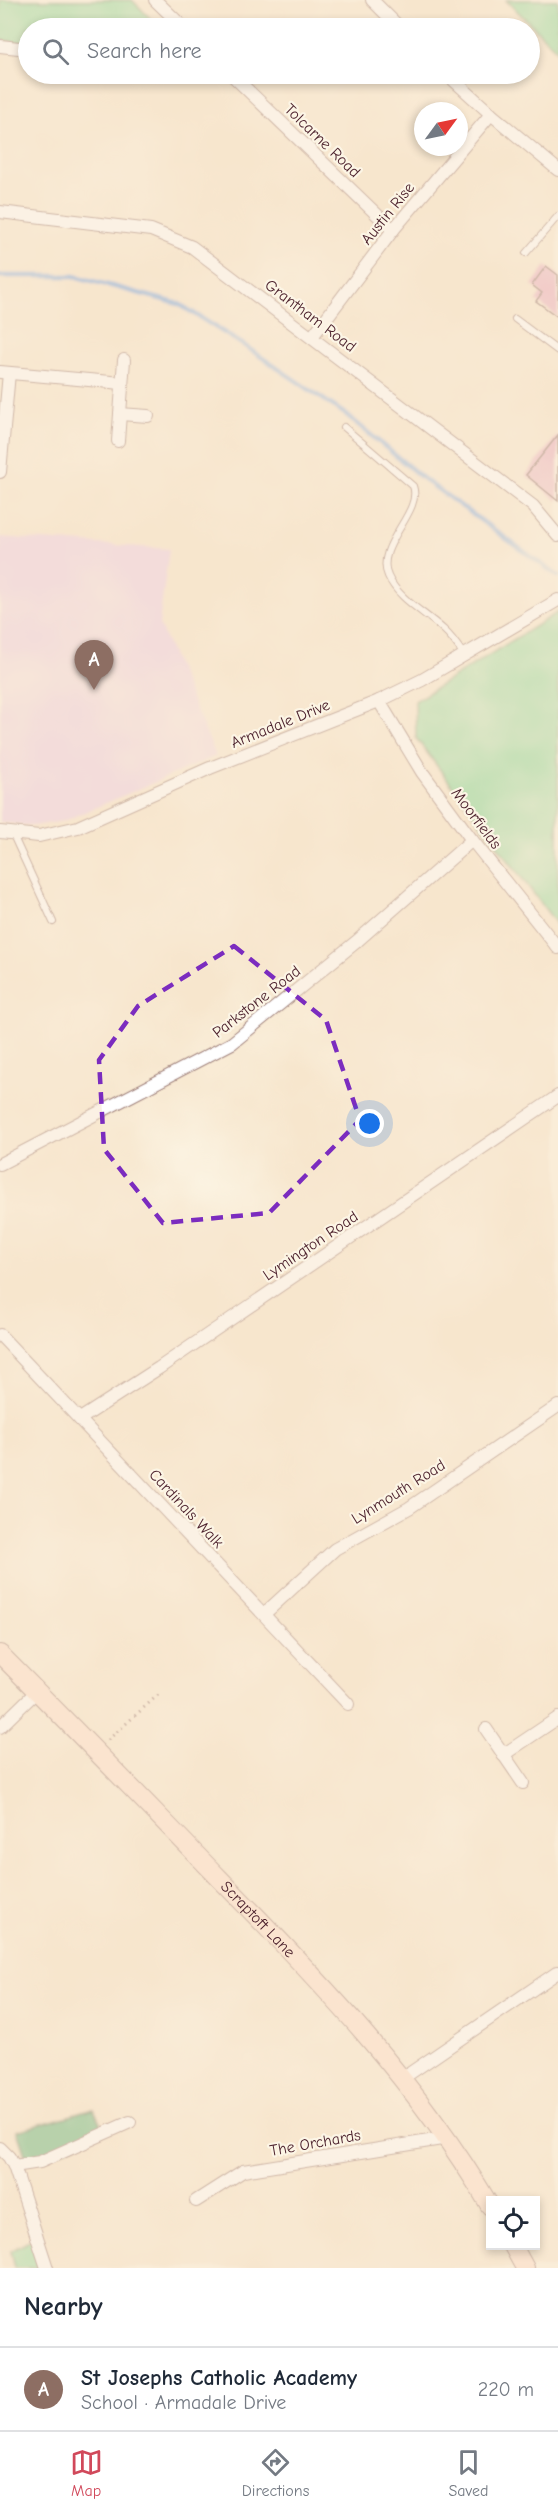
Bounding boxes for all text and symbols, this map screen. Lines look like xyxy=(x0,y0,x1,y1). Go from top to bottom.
search box xyxy=(18,18,540,84)
icon: search xyxy=(39,35,72,68)
text: Search here xyxy=(87,38,202,64)
street label: Tolcarne Road xyxy=(281,100,364,181)
north arrow xyxy=(414,102,468,156)
street label: Austin Rise xyxy=(357,179,418,248)
street label: Grantham Road xyxy=(261,276,359,356)
pin: A xyxy=(74,640,113,690)
street label: Armadale Drive xyxy=(228,696,333,752)
street label: Moorfields xyxy=(448,785,505,853)
street label: Parkstone Road xyxy=(209,962,304,1042)
your location xyxy=(355,1109,384,1138)
street label: Lymington Road xyxy=(260,1207,361,1284)
street label: Lynmouth Road xyxy=(348,1456,449,1528)
street label: Cardinals Walk xyxy=(145,1466,227,1552)
street label: Scraptoft Lane xyxy=(217,1878,299,1961)
street label: The Orchards xyxy=(268,2126,362,2160)
map controls xyxy=(486,2196,540,2250)
button: locate xyxy=(486,2196,540,2250)
text: Nearby xyxy=(24,2292,103,2322)
text: St Josephs Catholic Academy xyxy=(81,2365,357,2391)
text: A xyxy=(38,2378,49,2401)
text: 220 m xyxy=(478,2378,534,2401)
text: School · Armadale Drive xyxy=(81,2391,286,2414)
tab: Map xyxy=(70,2446,103,2500)
tab: Directions xyxy=(242,2446,309,2500)
tab: Saved xyxy=(448,2446,488,2500)

